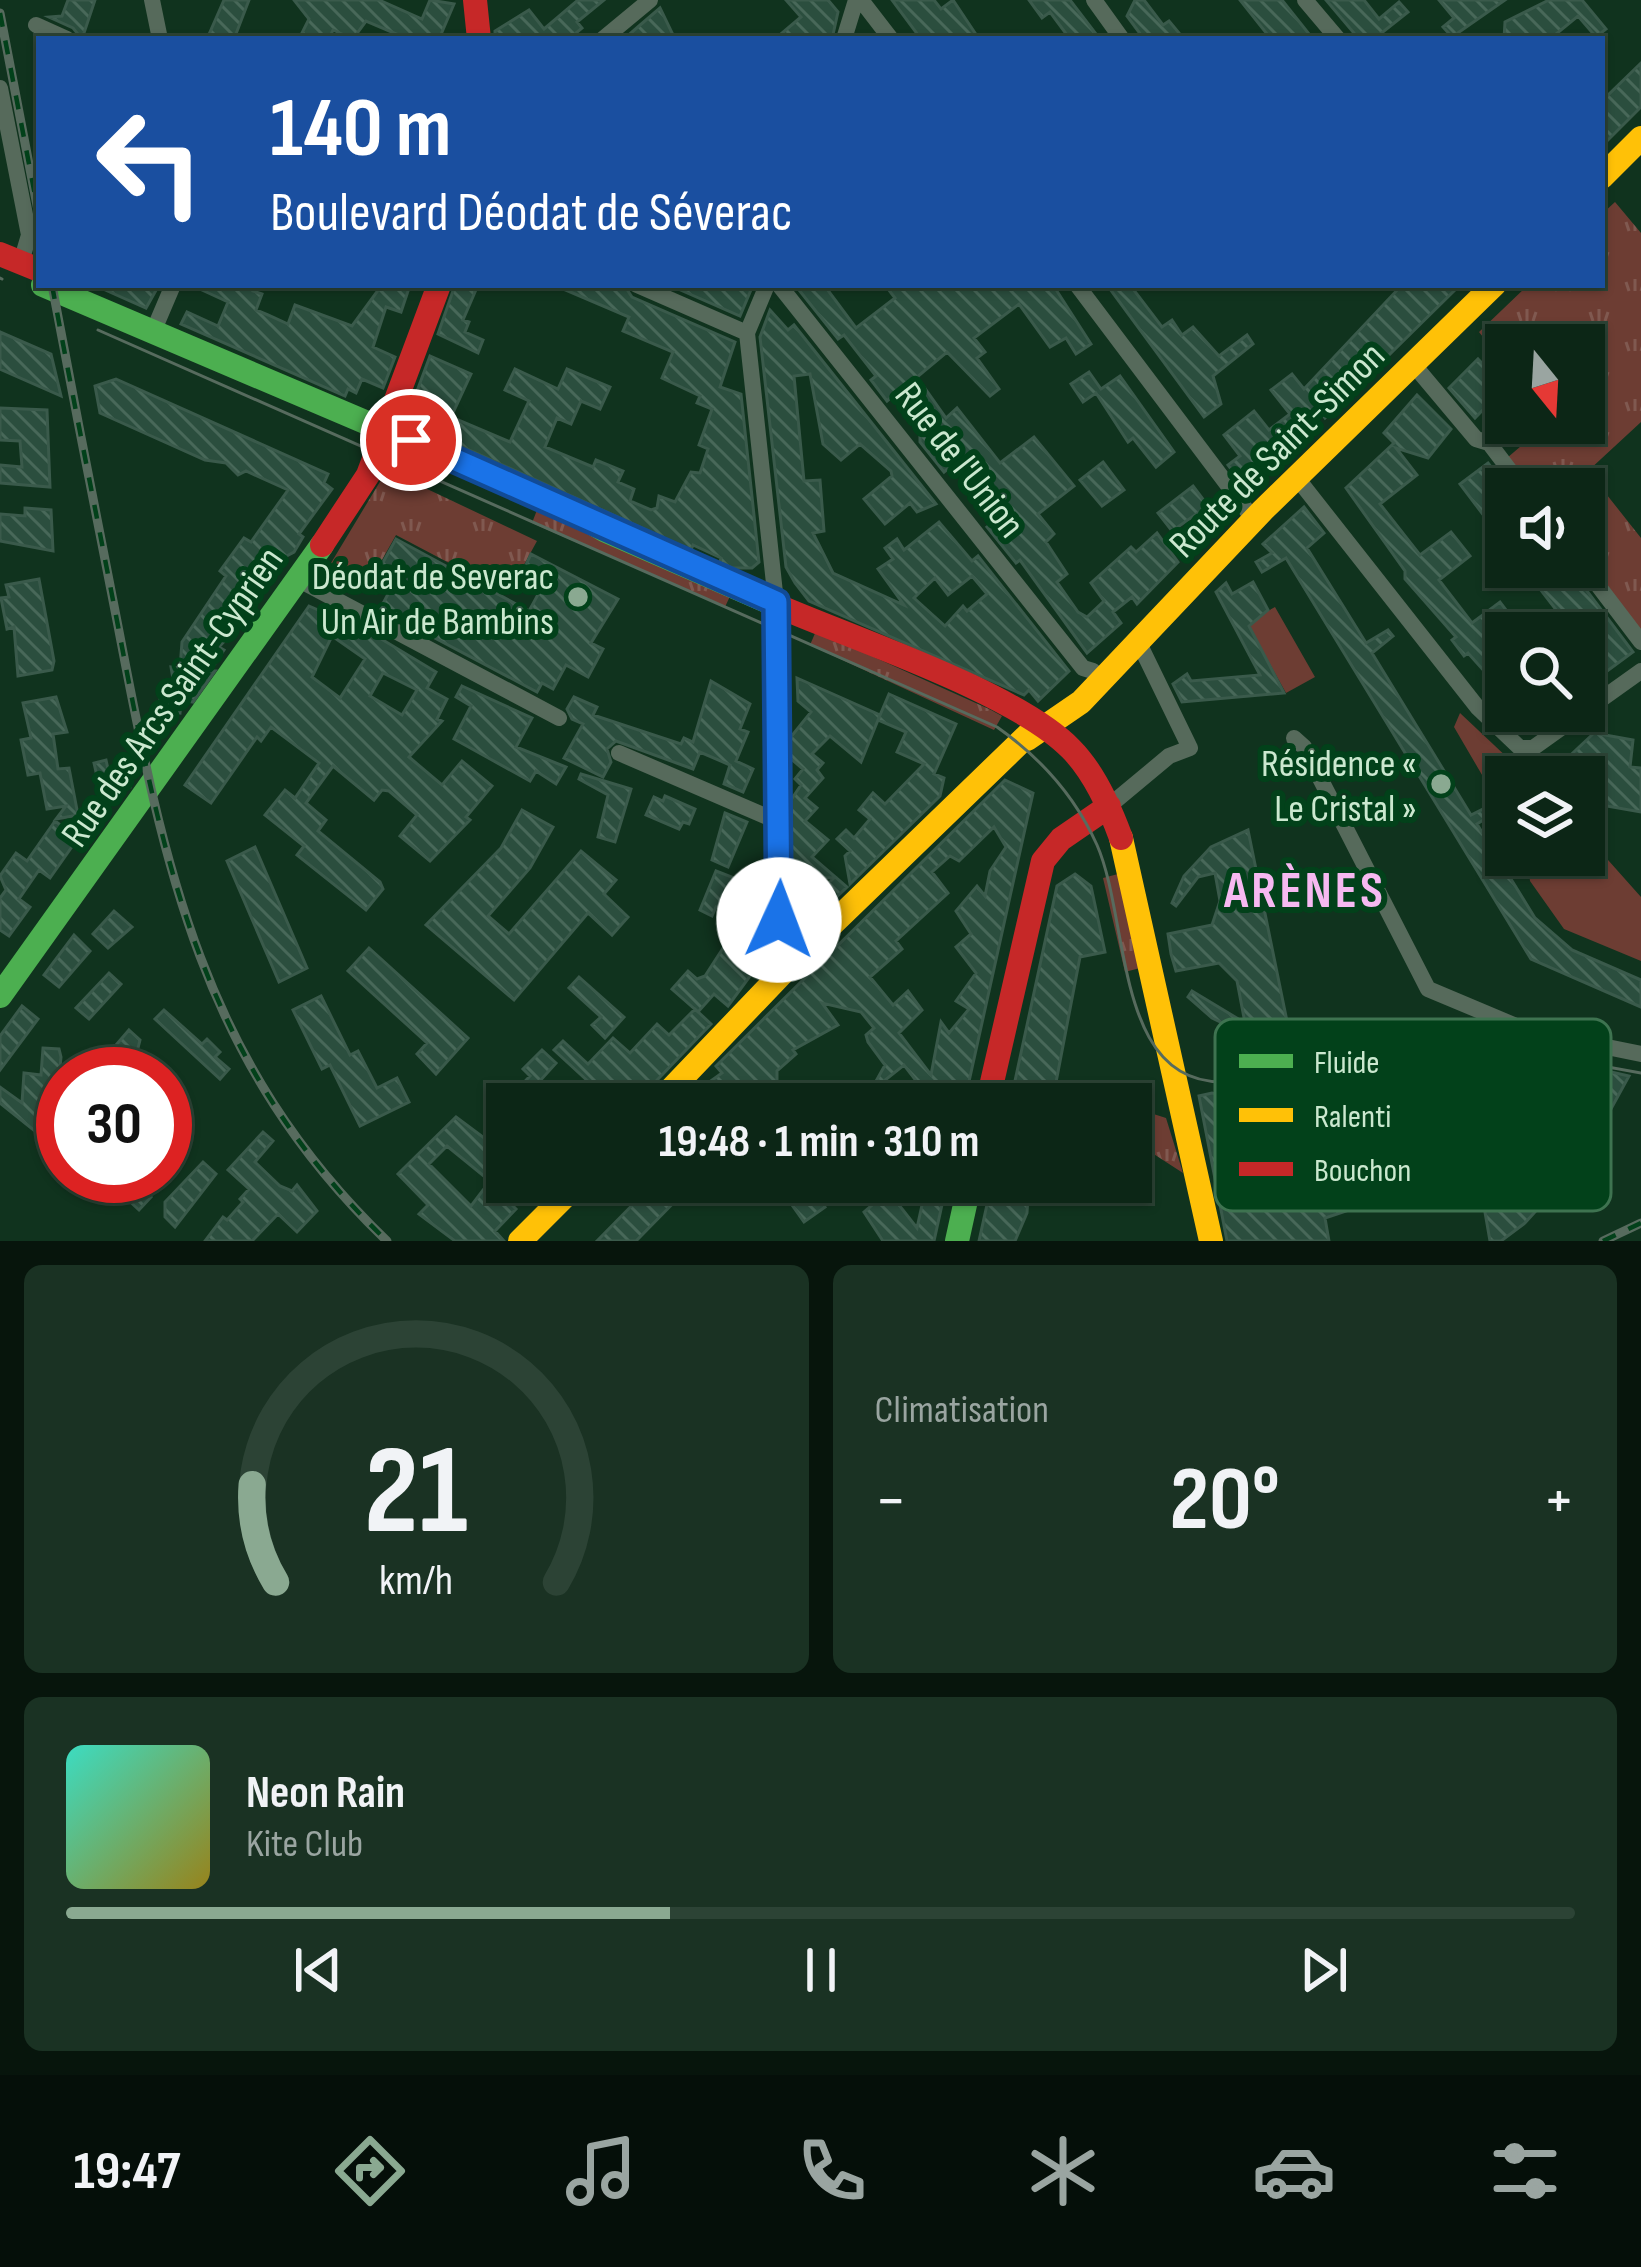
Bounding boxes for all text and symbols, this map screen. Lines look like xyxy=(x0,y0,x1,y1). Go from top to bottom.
text: 140 m xyxy=(270,79,451,180)
icon: left xyxy=(72,84,228,240)
text: Boulevard Déodat de Séverac xyxy=(270,181,793,246)
north arrow xyxy=(1485,324,1605,444)
map controls xyxy=(1485,324,1605,876)
street label: Route de Saint-Simon xyxy=(1160,333,1395,568)
street label: Rue de l'Union xyxy=(884,374,1034,547)
pin xyxy=(360,389,462,491)
icon: arrive xyxy=(378,407,444,473)
button: sound xyxy=(1485,468,1605,588)
street label: Rue des Arcs Saint-Cyprien xyxy=(52,539,294,856)
place label: Déodat de Severac Un Air de Bambins xyxy=(312,554,554,646)
marker: Déodat de Severac Un Air de Bambins xyxy=(565,584,591,610)
button: search xyxy=(1485,612,1605,732)
place label: Résidence « Le Cristal » xyxy=(1261,741,1417,833)
button: layers xyxy=(1485,756,1605,876)
marker: Résidence « Le Cristal » xyxy=(1428,771,1454,797)
position arrow xyxy=(716,857,842,983)
district label: ARÈNES xyxy=(1223,861,1386,922)
legend xyxy=(1215,1019,1611,1211)
text: Fluide xyxy=(1314,1043,1380,1083)
speed limit sign: 30 xyxy=(36,1047,192,1203)
text: Ralenti xyxy=(1314,1097,1391,1137)
text: 19:48 · 1 min · 310 m xyxy=(659,1115,979,1170)
text: Bouchon xyxy=(1314,1151,1411,1191)
text: Climatisation xyxy=(875,1387,1049,1434)
text: 21 xyxy=(364,1419,468,1568)
text: 20° xyxy=(1170,1447,1280,1555)
text: − xyxy=(875,1462,907,1541)
text: + xyxy=(1543,1462,1575,1541)
text: km/h xyxy=(379,1555,453,1607)
text: Neon Rain xyxy=(246,1766,405,1821)
text: Kite Club xyxy=(246,1821,363,1868)
icon: previous xyxy=(285,1937,351,2003)
icon: pause xyxy=(788,1937,854,2003)
icon: next xyxy=(1291,1937,1357,2003)
icon: directions xyxy=(328,2129,412,2213)
icon: music xyxy=(559,2129,643,2213)
icon: phone xyxy=(790,2129,874,2213)
icon: climate xyxy=(1021,2129,1105,2213)
icon: car xyxy=(1252,2129,1336,2213)
icon: filters xyxy=(1483,2129,1567,2213)
text: 19:47 xyxy=(74,2139,180,2204)

